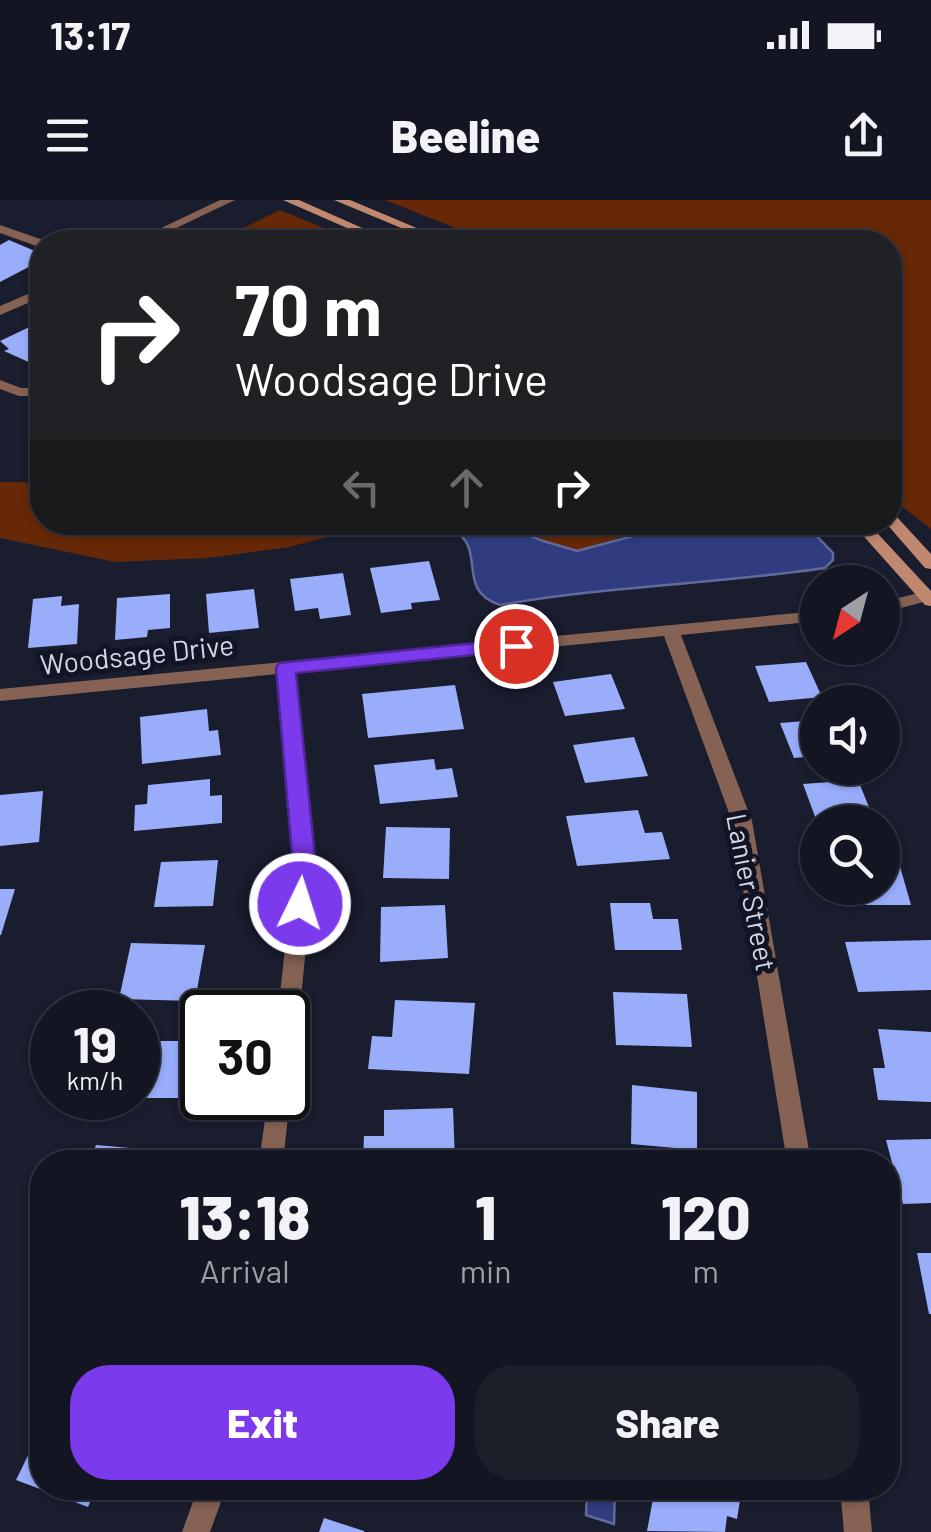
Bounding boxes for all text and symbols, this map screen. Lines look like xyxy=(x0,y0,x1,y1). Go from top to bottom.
text: 13:17 xyxy=(50,12,130,58)
icon: menu xyxy=(40,108,95,163)
text: Beeline xyxy=(391,108,540,162)
icon: share xyxy=(836,108,891,163)
text: 70 m xyxy=(235,266,382,350)
icon: right xyxy=(70,270,200,400)
text: Woodsage Drive xyxy=(235,351,548,405)
icon: left xyxy=(334,460,389,515)
icon: ahead xyxy=(439,460,494,515)
icon: right xyxy=(544,460,599,515)
north arrow xyxy=(800,565,900,665)
map controls xyxy=(800,565,900,905)
pin xyxy=(474,604,559,689)
icon: arrive xyxy=(489,619,544,674)
street label: Woodsage Drive xyxy=(38,627,236,681)
button: sound xyxy=(800,685,900,785)
button: search xyxy=(800,805,900,905)
street label: Lanier Street xyxy=(720,810,784,974)
position arrow xyxy=(248,852,352,956)
speed limit sign: 30 xyxy=(180,990,310,1120)
text: 19 xyxy=(73,1013,117,1073)
text: km/h xyxy=(67,1065,123,1095)
text: 13:18 xyxy=(179,1180,310,1252)
text: 1 xyxy=(475,1180,496,1252)
text: 120 xyxy=(661,1180,751,1252)
text: Arrival xyxy=(200,1251,290,1289)
text: min xyxy=(460,1251,512,1289)
text: m xyxy=(692,1251,719,1289)
button: Exit xyxy=(70,1365,455,1480)
button: Share xyxy=(475,1365,860,1480)

